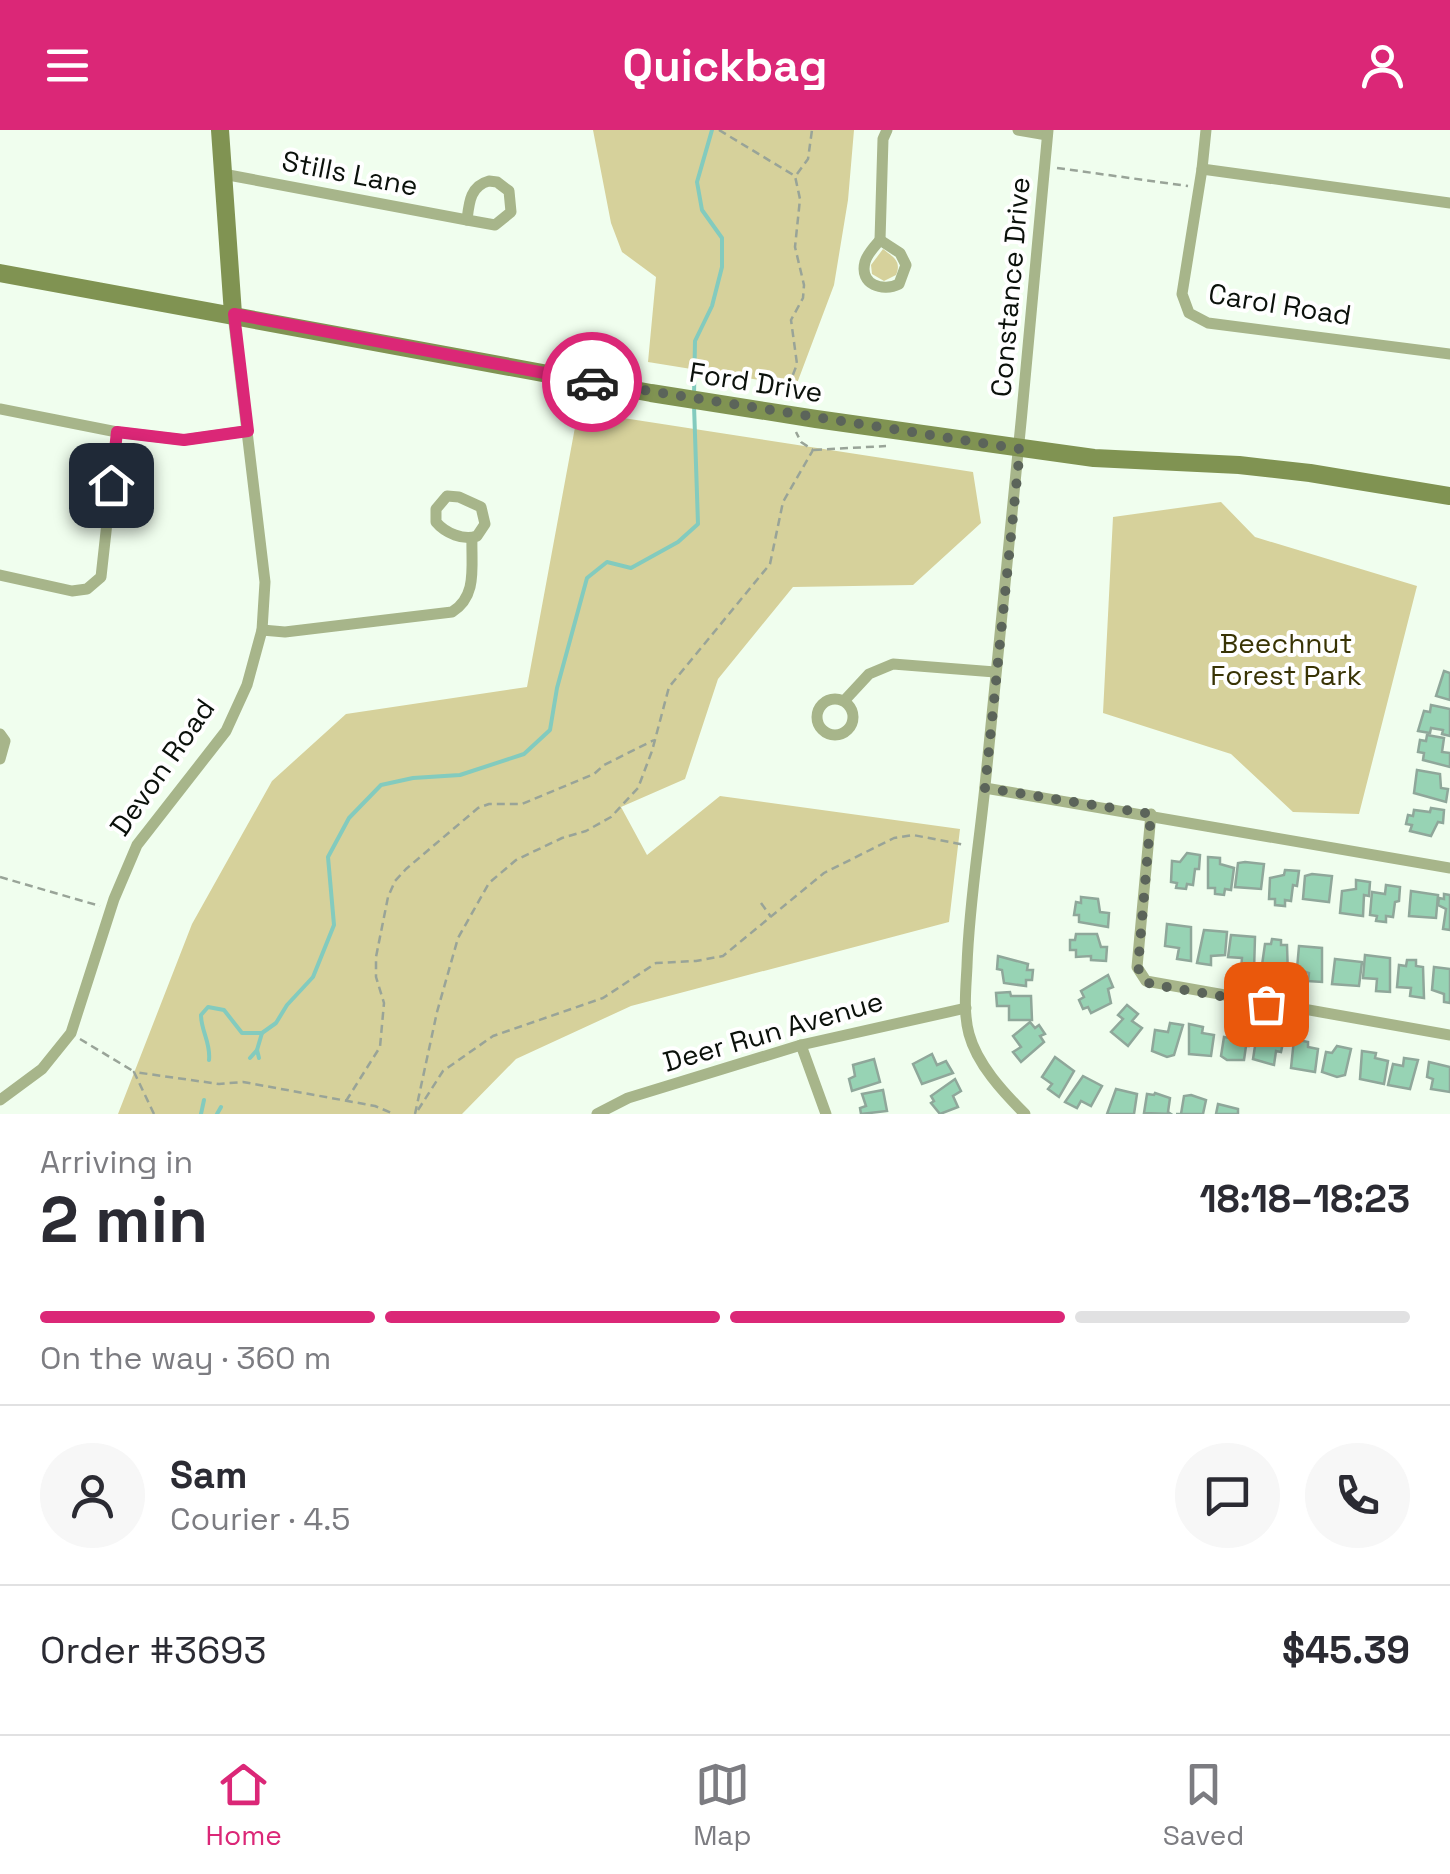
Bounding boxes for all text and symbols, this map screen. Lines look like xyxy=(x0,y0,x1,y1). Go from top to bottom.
text: Quickbag xyxy=(623,37,827,94)
icon: menu xyxy=(40,38,95,93)
icon: person xyxy=(1355,38,1410,93)
street label: Stills Lane xyxy=(279,142,421,204)
street label: Constance Drive xyxy=(982,176,1038,398)
street label: Carol Road xyxy=(1206,275,1354,333)
courier xyxy=(542,332,642,432)
street label: Ford Drive xyxy=(687,354,825,410)
icon: car xyxy=(565,355,620,410)
pin xyxy=(69,443,154,528)
icon: home xyxy=(84,458,139,513)
park label: Beechnut Forest Park xyxy=(1210,625,1362,693)
street label: Devon Road xyxy=(102,691,222,843)
pin xyxy=(1224,962,1309,1047)
icon: bag xyxy=(1239,977,1294,1032)
street label: Deer Run Avenue xyxy=(659,982,887,1080)
text: Arriving in xyxy=(40,1142,193,1182)
text: 18:18–18:23 xyxy=(1200,1175,1410,1223)
text: 2 min xyxy=(40,1178,208,1261)
text: On the way · 360 m xyxy=(40,1338,331,1378)
button: person xyxy=(40,1443,145,1548)
button: chat xyxy=(1175,1443,1280,1548)
button: phone xyxy=(1305,1443,1410,1548)
text: Sam xyxy=(170,1451,247,1499)
text: Courier · 4.5 xyxy=(170,1499,351,1539)
text: Order #3693 xyxy=(40,1626,266,1674)
text: $45.39 xyxy=(1282,1626,1410,1674)
tab: Home xyxy=(206,1757,282,1853)
tab: Map xyxy=(693,1757,752,1853)
tab: Saved xyxy=(1163,1757,1244,1853)

